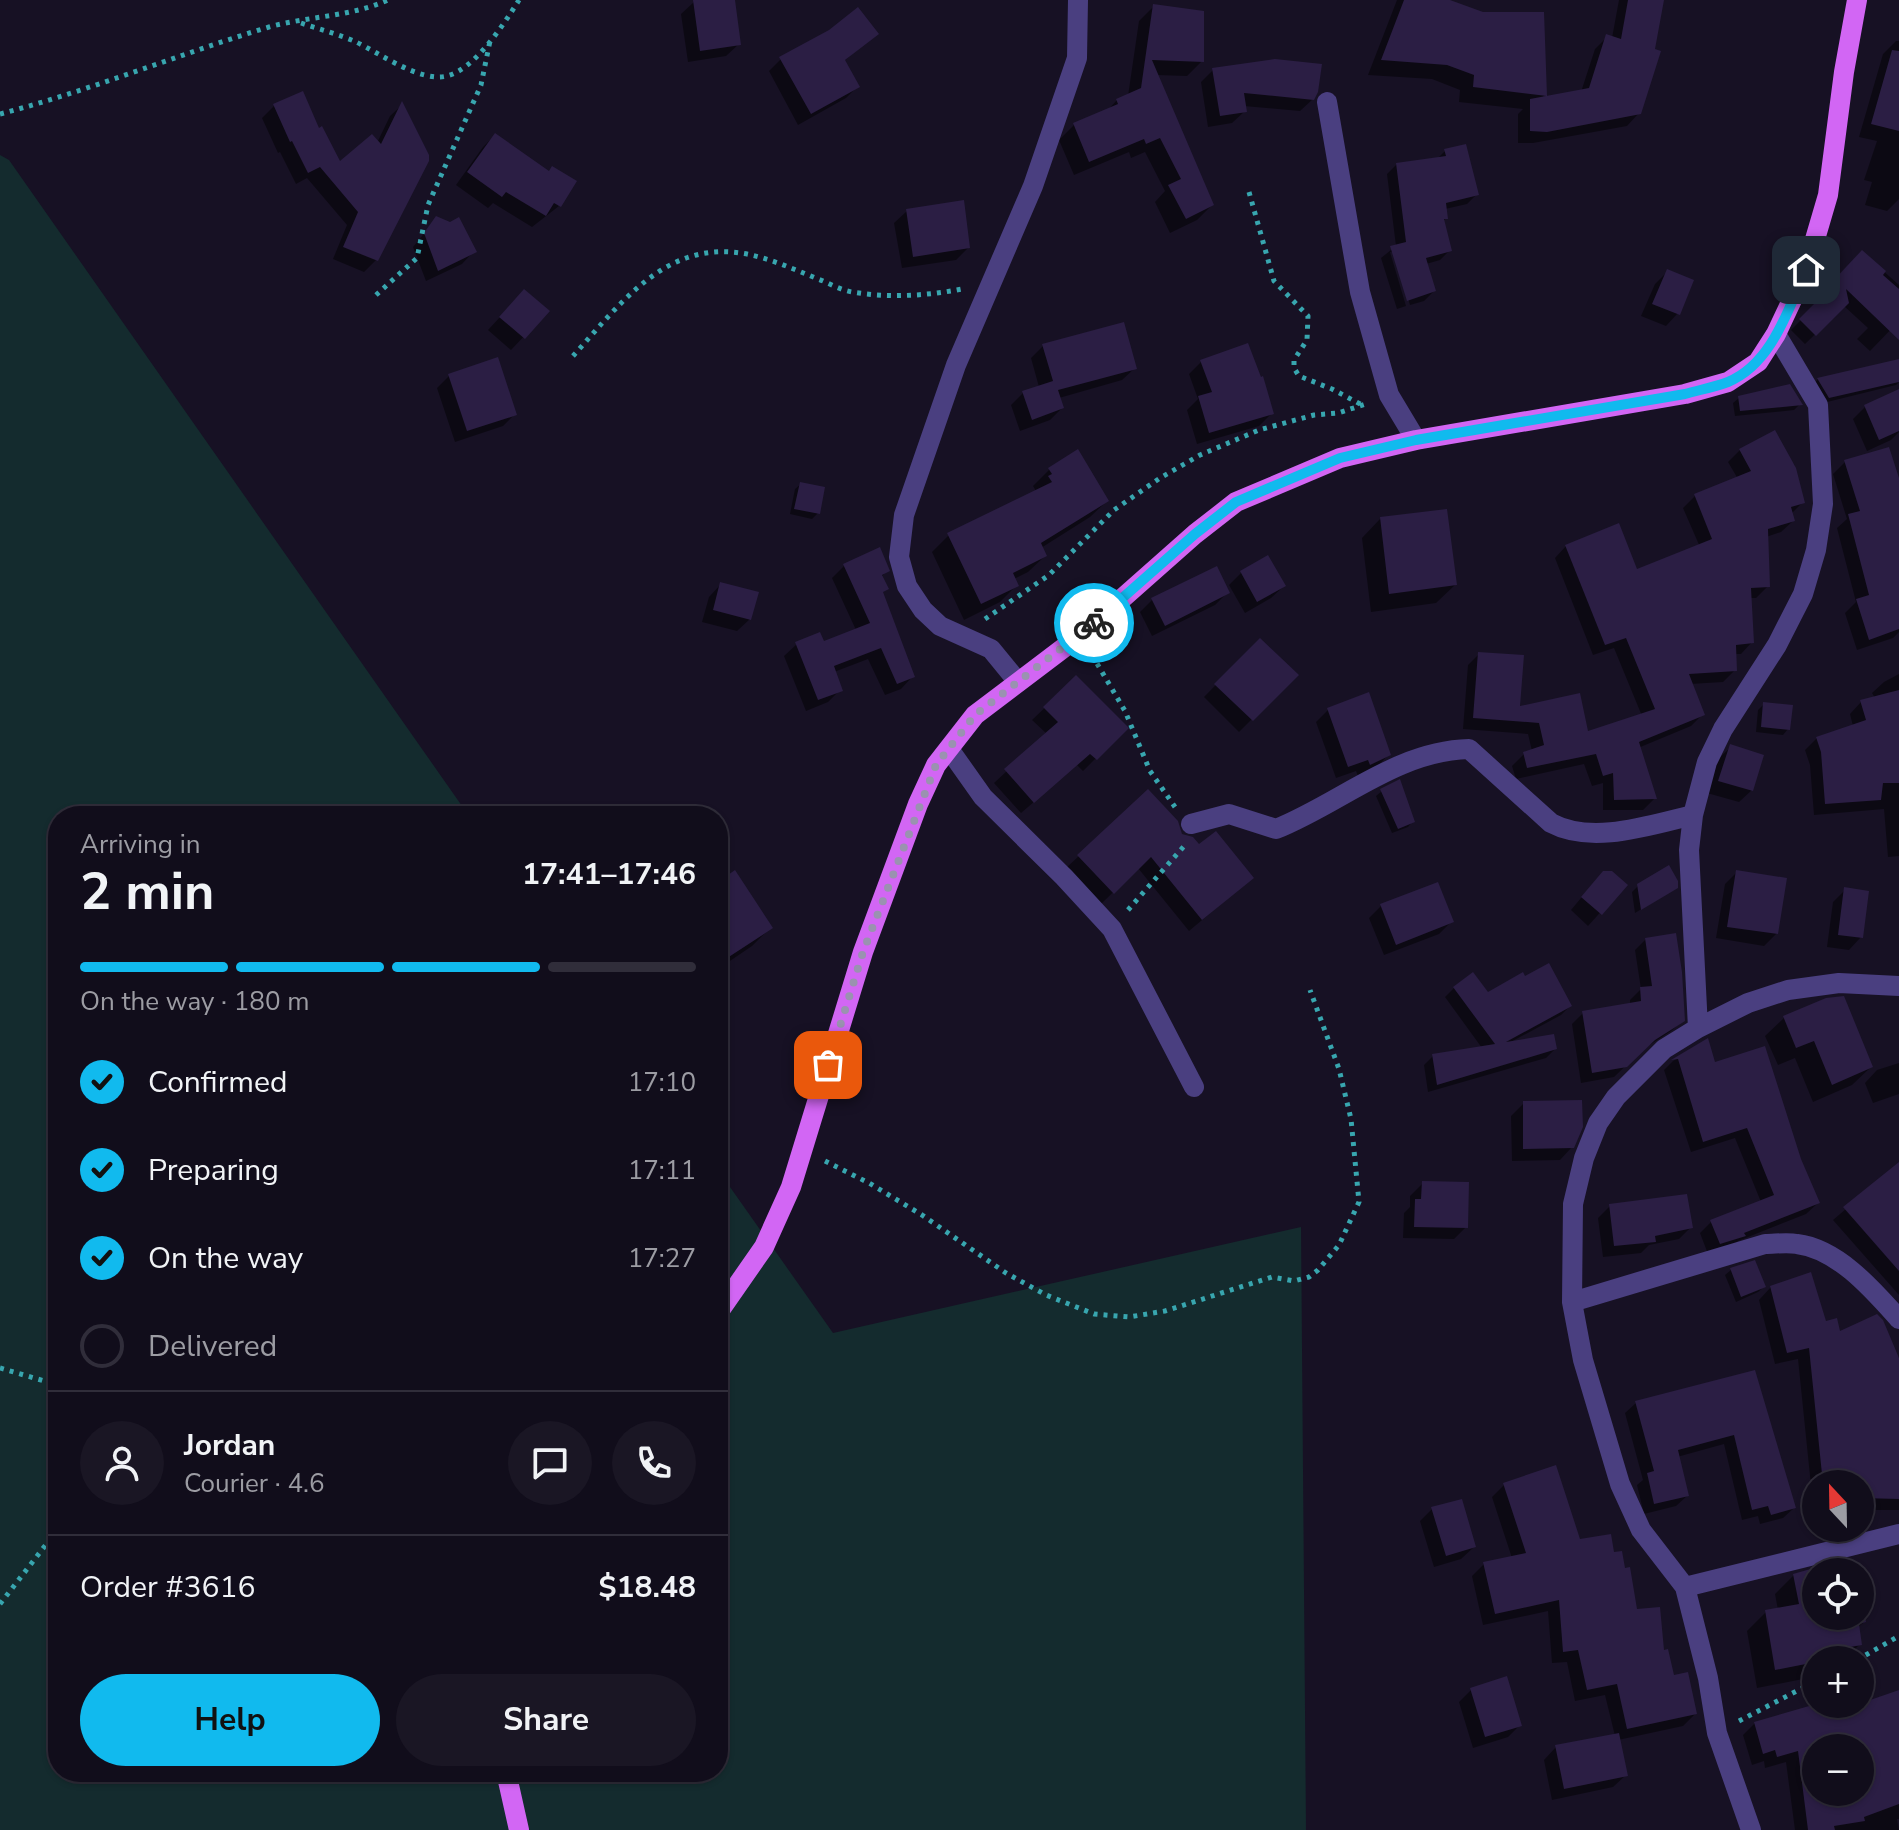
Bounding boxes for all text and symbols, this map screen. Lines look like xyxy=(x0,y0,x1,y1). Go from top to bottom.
pin xyxy=(1772,236,1840,304)
icon: home xyxy=(1784,248,1828,292)
courier xyxy=(1054,583,1134,663)
icon: bike xyxy=(1072,601,1116,645)
text: Arriving in xyxy=(80,827,201,862)
text: 17:41–17:46 xyxy=(522,854,696,895)
text: 2 min xyxy=(80,856,215,927)
text: On the way · 180 m xyxy=(80,984,309,1019)
pin xyxy=(794,1031,862,1099)
icon: bag xyxy=(806,1043,850,1087)
icon: check xyxy=(80,1060,124,1104)
text: Confirmed xyxy=(148,1062,288,1103)
text: 17:10 xyxy=(628,1065,696,1100)
icon: check xyxy=(80,1148,124,1192)
text: Preparing xyxy=(148,1150,279,1191)
text: 17:11 xyxy=(628,1153,696,1188)
icon: check xyxy=(80,1236,124,1280)
text: On the way xyxy=(148,1238,303,1279)
text: 17:27 xyxy=(628,1241,696,1276)
text: Delivered xyxy=(148,1326,277,1367)
button: person xyxy=(80,1421,164,1505)
button: chat xyxy=(508,1421,592,1505)
button: phone xyxy=(612,1421,696,1505)
text: Jordan xyxy=(184,1425,275,1466)
text: Courier · 4.6 xyxy=(184,1466,325,1501)
north arrow xyxy=(1802,1470,1874,1542)
map controls xyxy=(1802,1470,1874,1806)
button: locate xyxy=(1802,1558,1874,1630)
text: Order #3616 xyxy=(80,1567,255,1608)
text: $18.48 xyxy=(599,1567,696,1608)
button: + xyxy=(1802,1646,1874,1718)
button: Help xyxy=(80,1674,380,1766)
button: Share xyxy=(396,1674,696,1766)
button: − xyxy=(1802,1734,1874,1806)

